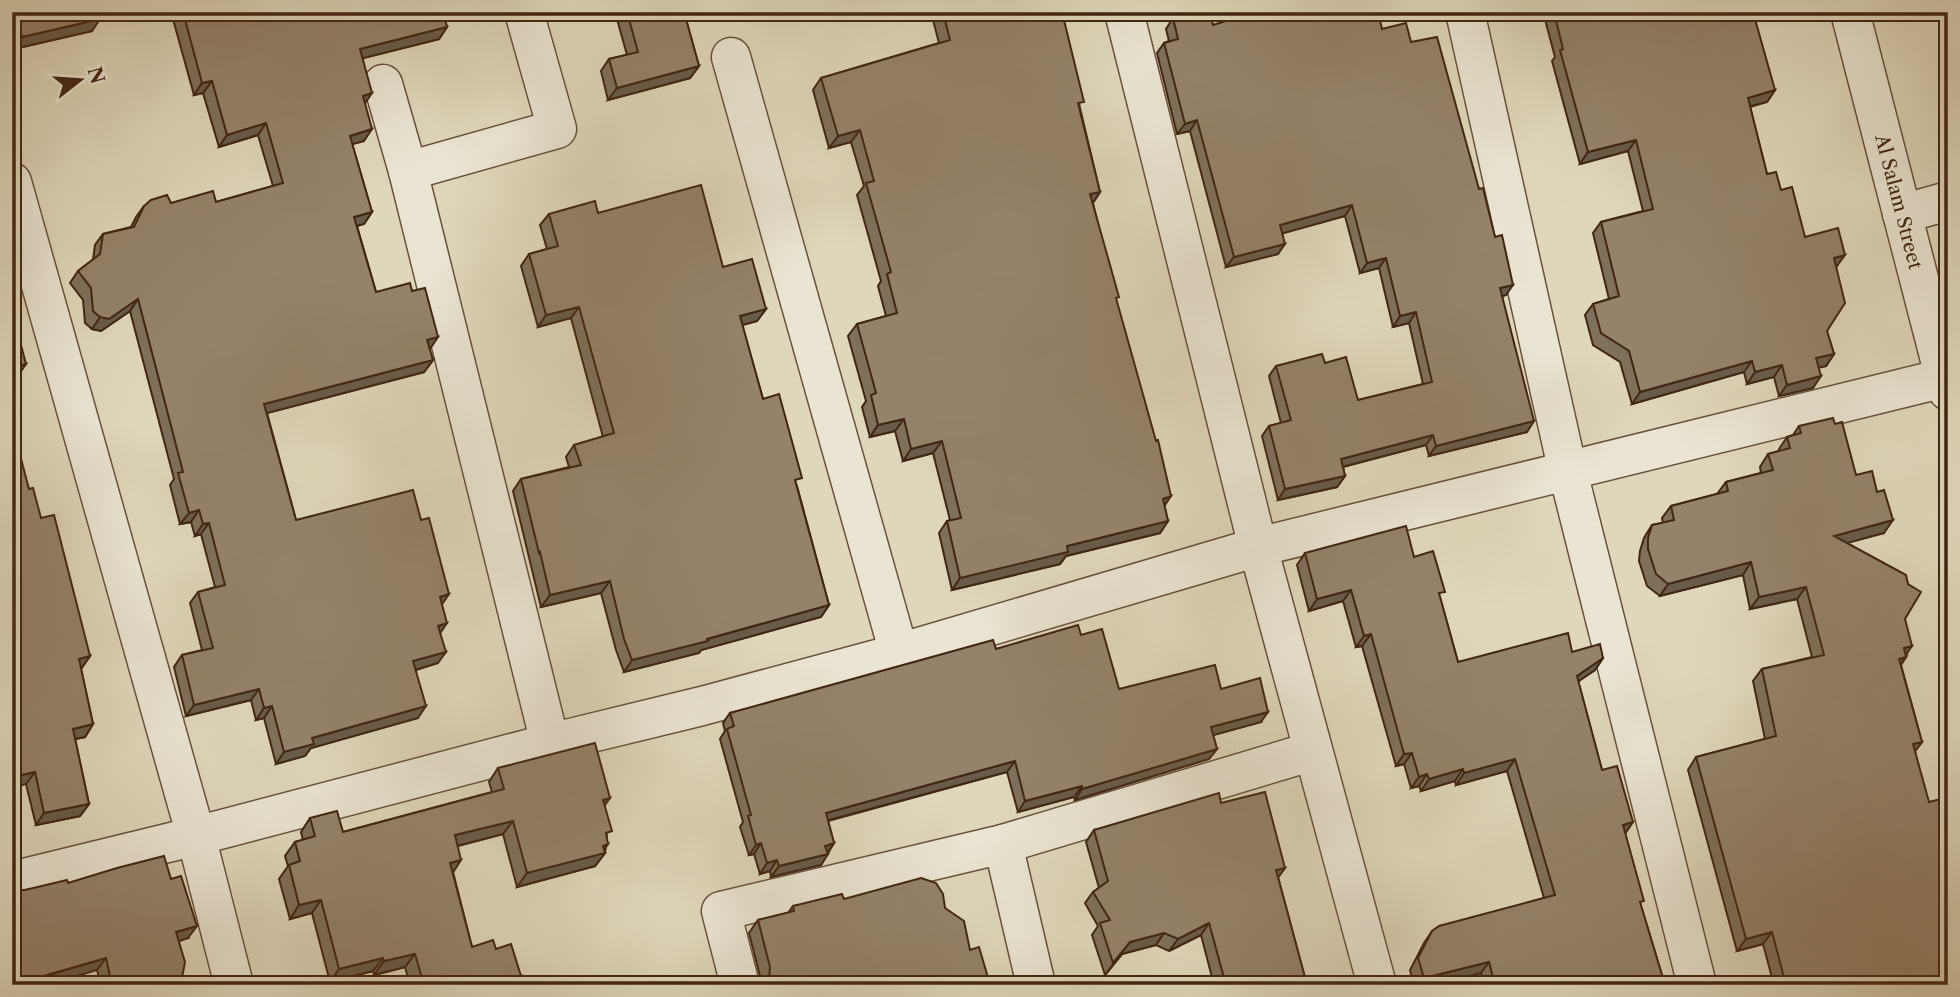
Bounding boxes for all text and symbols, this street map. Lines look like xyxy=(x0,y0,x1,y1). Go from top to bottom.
north arrow xyxy=(46,46,116,116)
text: N xyxy=(82,64,109,86)
street label: Al Salam Street xyxy=(1870,131,1928,272)

